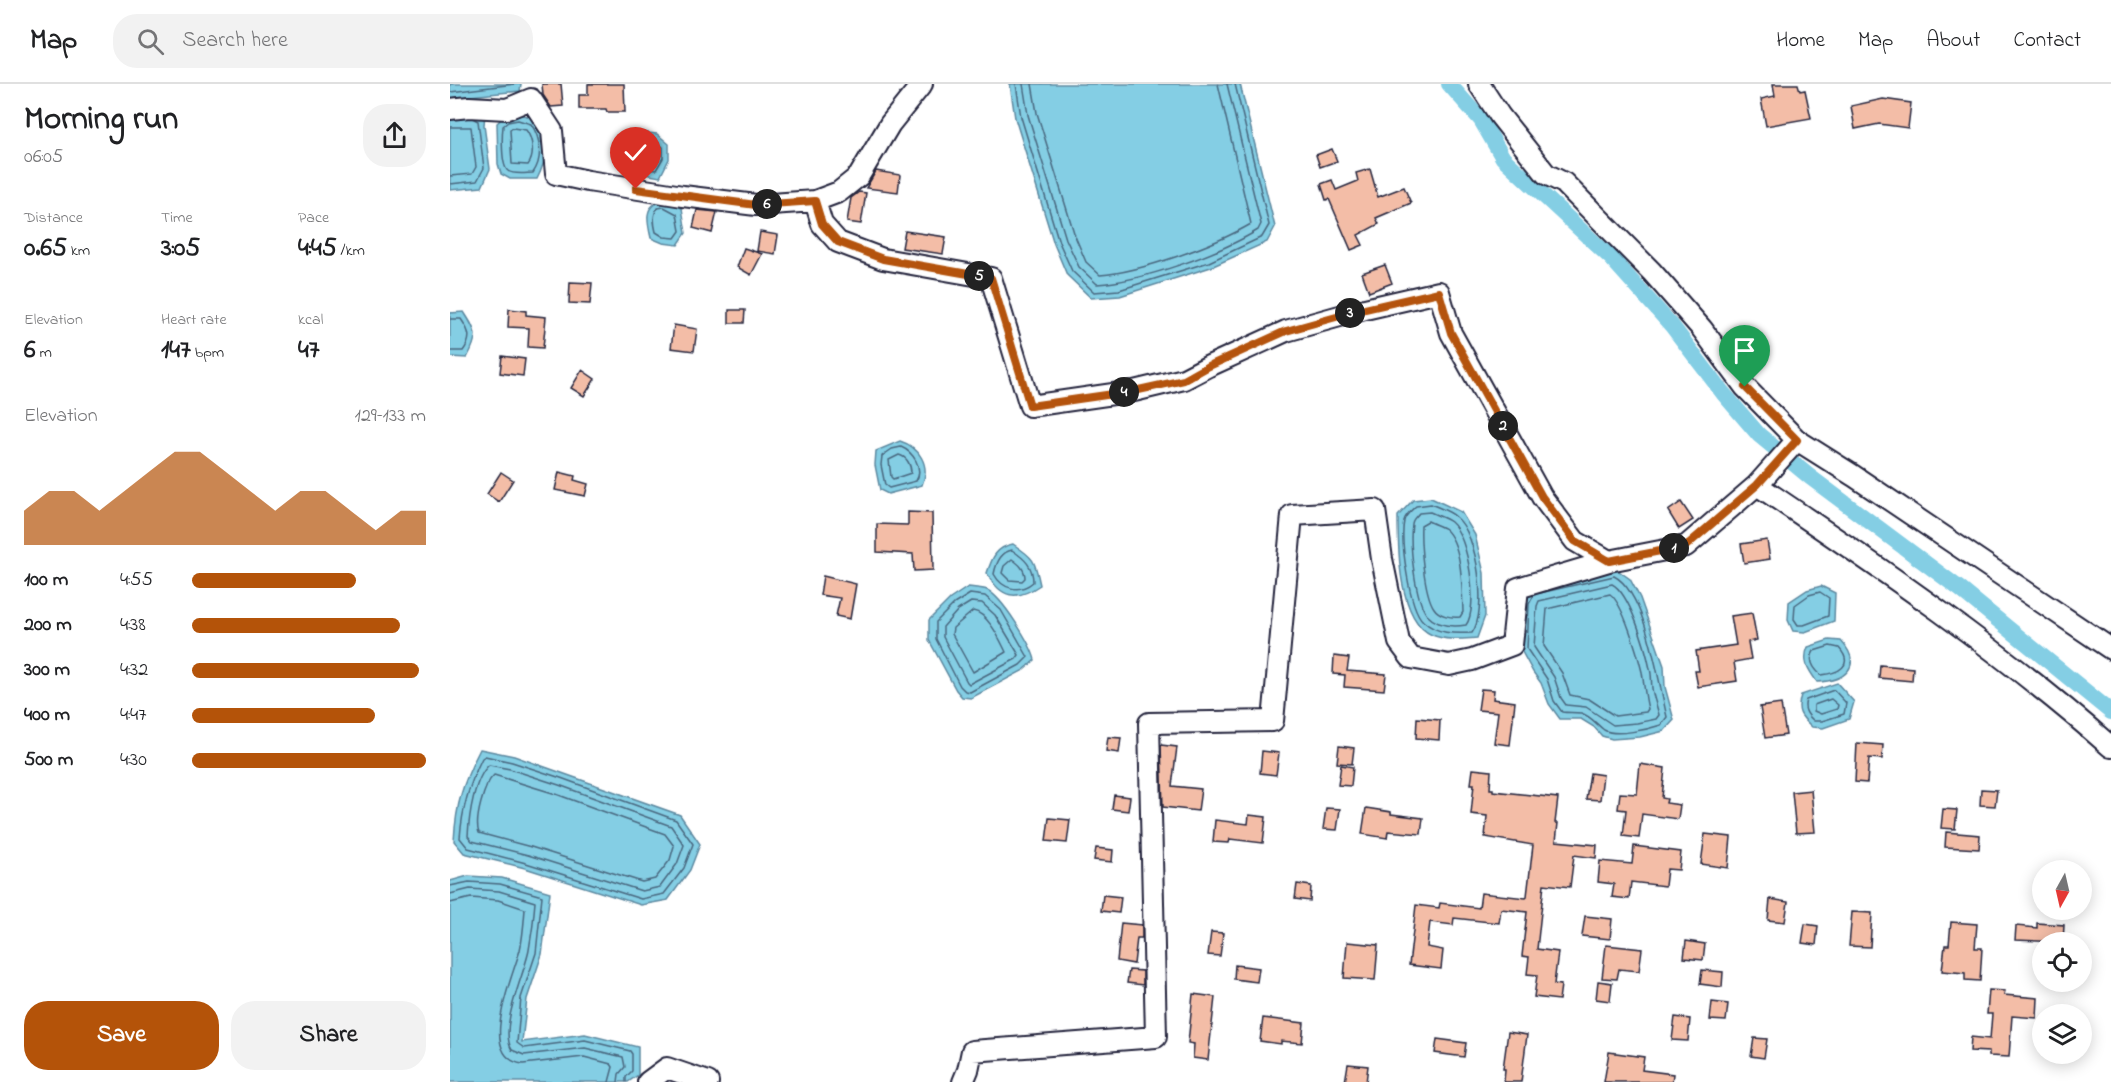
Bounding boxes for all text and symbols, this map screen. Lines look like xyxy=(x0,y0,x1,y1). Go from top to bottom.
search box xyxy=(113,14,533,68)
text: Map xyxy=(30,21,77,62)
icon: search xyxy=(134,25,167,58)
text: Search here xyxy=(182,25,288,57)
text: Home xyxy=(1776,26,1825,56)
text: Map xyxy=(1858,26,1893,56)
text: About xyxy=(1926,26,1980,56)
text: Contact xyxy=(2013,26,2081,56)
text: Morning run xyxy=(24,96,178,144)
button: share xyxy=(363,104,426,167)
pin xyxy=(610,127,661,189)
icon: check xyxy=(619,136,652,169)
text: 06:05 xyxy=(24,143,63,172)
pin: 6 xyxy=(752,189,782,219)
text: 6 xyxy=(763,192,771,216)
text: Distance xyxy=(24,206,83,230)
text: Time xyxy=(161,206,193,230)
text: Pace xyxy=(298,206,329,230)
text: 0.65 xyxy=(24,230,67,268)
text: 3:05 xyxy=(161,230,200,268)
text: 4:45 xyxy=(298,230,337,268)
text: km xyxy=(67,239,90,263)
text: /km xyxy=(337,239,365,263)
pin: 5 xyxy=(964,261,994,291)
text: 5 xyxy=(974,264,984,288)
pin: 3 xyxy=(1335,298,1365,328)
text: 3 xyxy=(1347,301,1353,325)
text: Elevation xyxy=(24,308,83,332)
text: Heart rate xyxy=(161,308,227,332)
text: kcal xyxy=(298,308,323,332)
pin xyxy=(1719,325,1770,387)
text: 6 xyxy=(24,332,35,370)
text: 147 xyxy=(161,332,191,370)
text: 47 xyxy=(298,332,319,370)
icon: arrive xyxy=(1728,334,1761,367)
text: m xyxy=(35,341,52,365)
text: bpm xyxy=(191,341,224,365)
pin: 4 xyxy=(1109,377,1139,407)
text: 4 xyxy=(1121,380,1127,404)
text: Elevation xyxy=(24,402,98,431)
text: 129–133 m xyxy=(355,402,426,431)
pin: 2 xyxy=(1488,411,1518,441)
text: 2 xyxy=(1499,414,1507,438)
pin: 1 xyxy=(1659,533,1689,563)
text: 1 xyxy=(1671,536,1677,560)
text: 100 m xyxy=(24,566,68,595)
text: 4:55 xyxy=(120,566,153,595)
text: 200 m xyxy=(24,611,72,640)
text: 4:38 xyxy=(120,611,146,640)
text: 300 m xyxy=(24,656,70,685)
text: 4:32 xyxy=(120,656,148,685)
text: 400 m xyxy=(24,701,70,730)
text: 4:47 xyxy=(120,701,146,730)
text: 500 m xyxy=(24,746,73,775)
text: 4:30 xyxy=(120,746,147,775)
north arrow xyxy=(2032,860,2092,920)
map controls xyxy=(2032,860,2092,1064)
button: locate xyxy=(2032,932,2092,992)
button: Save xyxy=(24,1001,219,1070)
button: Share xyxy=(231,1001,426,1070)
button: layers xyxy=(2032,1004,2092,1064)

